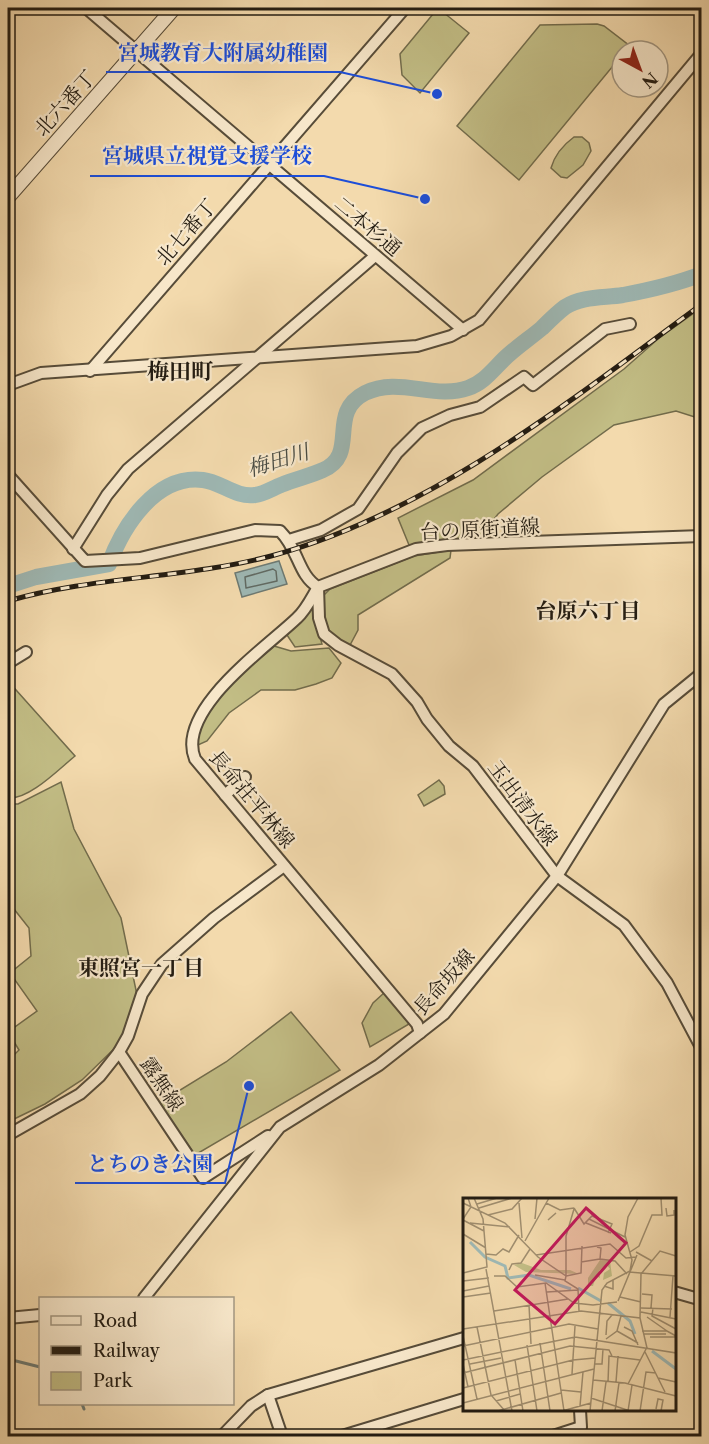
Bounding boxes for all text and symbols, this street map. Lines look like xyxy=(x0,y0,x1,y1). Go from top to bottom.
callout: 宮城教育大附属幼稚園 xyxy=(106,33,340,72)
north arrow xyxy=(610,39,670,99)
text: 宮城教育大附属幼稚園 xyxy=(118,40,328,65)
street label: 北六番丁 xyxy=(29,65,101,141)
text: N xyxy=(638,68,662,92)
callout: 宮城県立視覚支援学校 xyxy=(90,137,324,176)
text: 宮城県立視覚支援学校 xyxy=(102,143,312,168)
street label: 二本杉通 xyxy=(330,191,406,261)
street label: 北七番丁 xyxy=(151,194,221,270)
district label: 梅田町 xyxy=(147,358,213,385)
water label: 梅田川 xyxy=(244,438,314,481)
street label: 台の原街道線 xyxy=(419,514,541,544)
district label: 台原六丁目 xyxy=(536,598,641,623)
street label: 長命荘平林線 xyxy=(204,745,300,853)
street label: 玉出清水線 xyxy=(483,756,563,850)
street label: 長命坂線 xyxy=(408,944,480,1020)
district label: 東照宮一丁目 xyxy=(78,955,204,980)
street label: 露無線 xyxy=(135,1052,189,1116)
callout: とちのき公園 xyxy=(75,1144,225,1183)
text: とちのき公園 xyxy=(87,1151,213,1176)
inset map xyxy=(463,1198,676,1411)
legend xyxy=(39,1297,234,1405)
text: Road xyxy=(93,1310,138,1332)
text: Railway xyxy=(93,1340,161,1362)
text: Park xyxy=(93,1370,134,1392)

